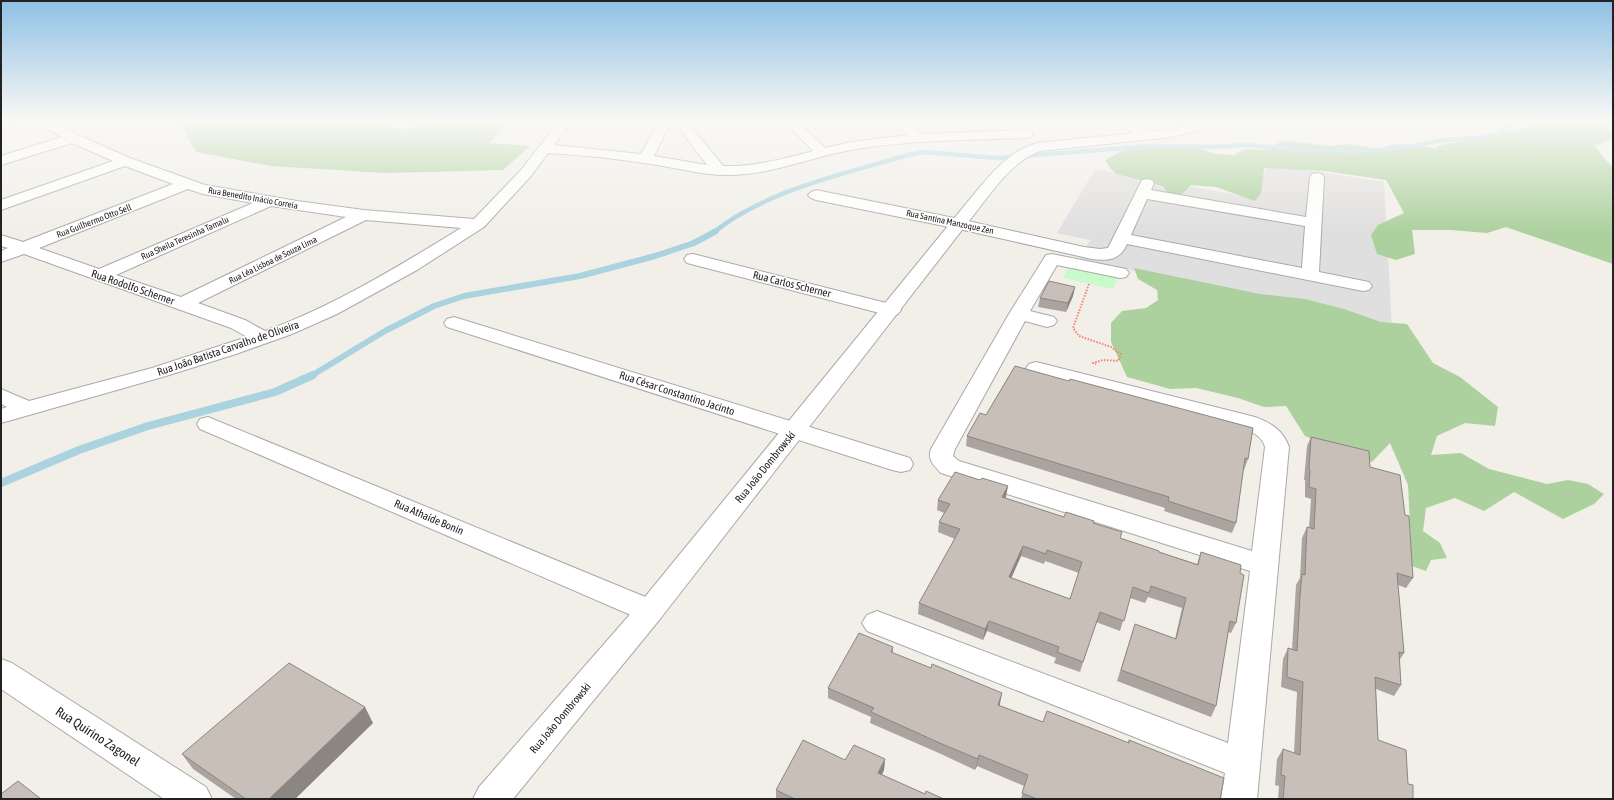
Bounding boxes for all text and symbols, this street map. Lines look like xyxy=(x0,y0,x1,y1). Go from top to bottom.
street label: Rua Benedito Inácio Correia xyxy=(207,185,299,211)
street label: Rua Guilhermo Otto Sell xyxy=(55,202,133,240)
street label: Rua Santina Manzoque Zen xyxy=(905,208,995,236)
street label: Rua Sheila Teresinha Tamalu xyxy=(140,214,230,262)
street label: Rua Léa Lisboa de Souza Lima xyxy=(227,234,319,286)
street label: Rua Rodolfo Scherner xyxy=(90,267,177,307)
street label: Rua Carlos Scherner xyxy=(752,269,833,300)
street label: Rua João Batista Carvalho de Oliveira xyxy=(156,318,300,378)
street label: Rua César Constantino Jacinto xyxy=(618,369,736,417)
street label: Rua João Dombrowski xyxy=(733,429,797,505)
street label: Rua Athaíde Bonin xyxy=(392,497,466,537)
street label: Rua João Dombrowski xyxy=(527,680,593,756)
street label: Rua Quirino Zagonel xyxy=(53,704,143,770)

